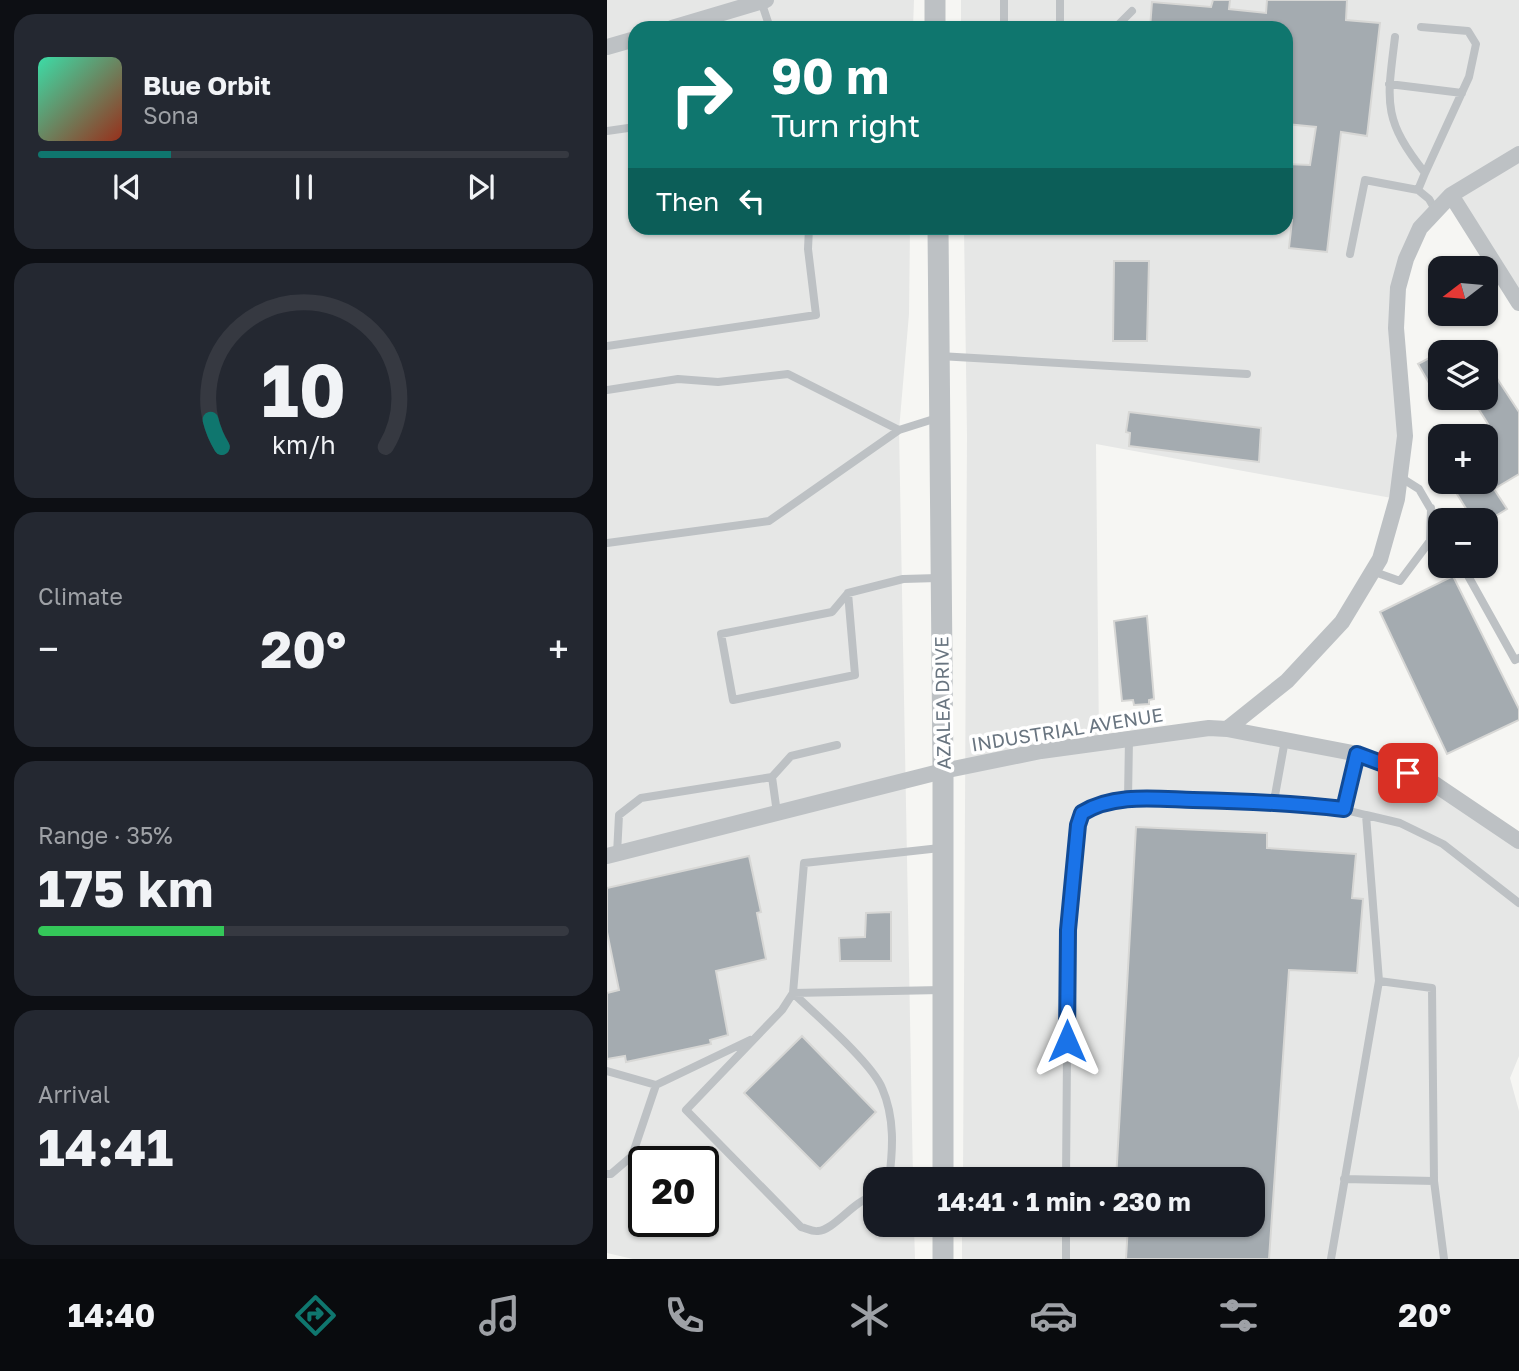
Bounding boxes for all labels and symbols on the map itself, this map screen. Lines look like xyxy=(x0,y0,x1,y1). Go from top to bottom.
north arrow xyxy=(1428,256,1498,326)
street label: AZALEA DRIVE xyxy=(929,636,955,770)
street label: INDUSTRIAL AVENUE xyxy=(970,702,1164,756)
pin xyxy=(1378,743,1438,803)
position arrow xyxy=(1030,1004,1104,1078)
speed limit sign: 20 xyxy=(628,1146,719,1237)

